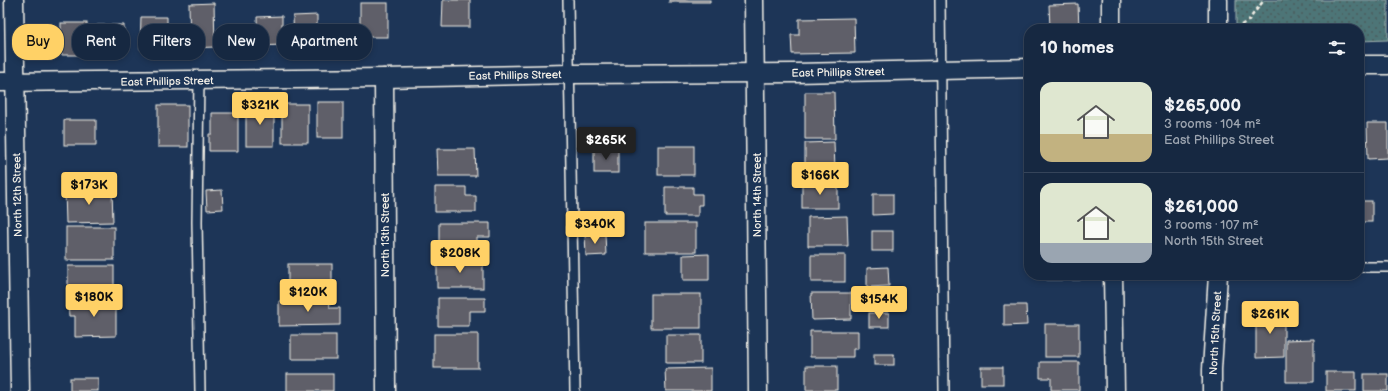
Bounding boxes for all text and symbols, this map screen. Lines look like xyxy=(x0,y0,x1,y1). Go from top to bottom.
chip: Buy xyxy=(12,24,64,60)
chip: Rent xyxy=(72,24,130,60)
chip: Filters xyxy=(138,24,205,60)
chip: New xyxy=(213,24,269,60)
chip: Apartment xyxy=(277,24,372,60)
icon: filters xyxy=(1326,37,1348,59)
text: 10 homes xyxy=(1040,38,1114,58)
street label: East Phillips Street xyxy=(791,65,885,80)
street label: East Phillips Street xyxy=(468,68,562,83)
street label: East Phillips Street xyxy=(120,74,214,89)
pin: $321K xyxy=(232,92,288,126)
text: $265,000 xyxy=(1164,96,1241,116)
text: $321K xyxy=(241,97,279,113)
icon: home xyxy=(1072,98,1120,146)
text: 3 rooms · 104 m² xyxy=(1164,116,1261,132)
pin: $265K xyxy=(578,127,634,161)
text: $265K xyxy=(586,132,626,148)
text: East Phillips Street xyxy=(1164,132,1274,148)
street label: North 12th Street xyxy=(10,152,25,237)
street label: North 14th Street xyxy=(751,152,764,237)
pin: $166K xyxy=(792,162,848,196)
text: $166K xyxy=(801,167,839,183)
pin: $173K xyxy=(61,172,117,206)
text: $173K xyxy=(70,177,108,193)
street label: North 13th Street xyxy=(379,192,392,277)
text: $261,000 xyxy=(1164,197,1238,217)
icon: home xyxy=(1072,199,1120,247)
pin: $340K xyxy=(567,211,623,245)
text: $340K xyxy=(575,216,615,232)
text: 3 rooms · 107 m² xyxy=(1164,217,1259,233)
text: North 15th Street xyxy=(1164,233,1263,249)
pin: $208K xyxy=(432,240,488,274)
text: $208K xyxy=(440,245,480,261)
pin: $120K xyxy=(280,279,336,313)
pin: $180K xyxy=(66,284,122,318)
text: $120K xyxy=(289,284,327,300)
pin: $154K xyxy=(851,286,907,320)
text: $180K xyxy=(75,289,113,305)
street label: North 15th Street xyxy=(1207,290,1224,375)
text: $154K xyxy=(860,291,898,307)
pin: $261K xyxy=(1242,301,1298,335)
text: $261K xyxy=(1251,306,1289,322)

